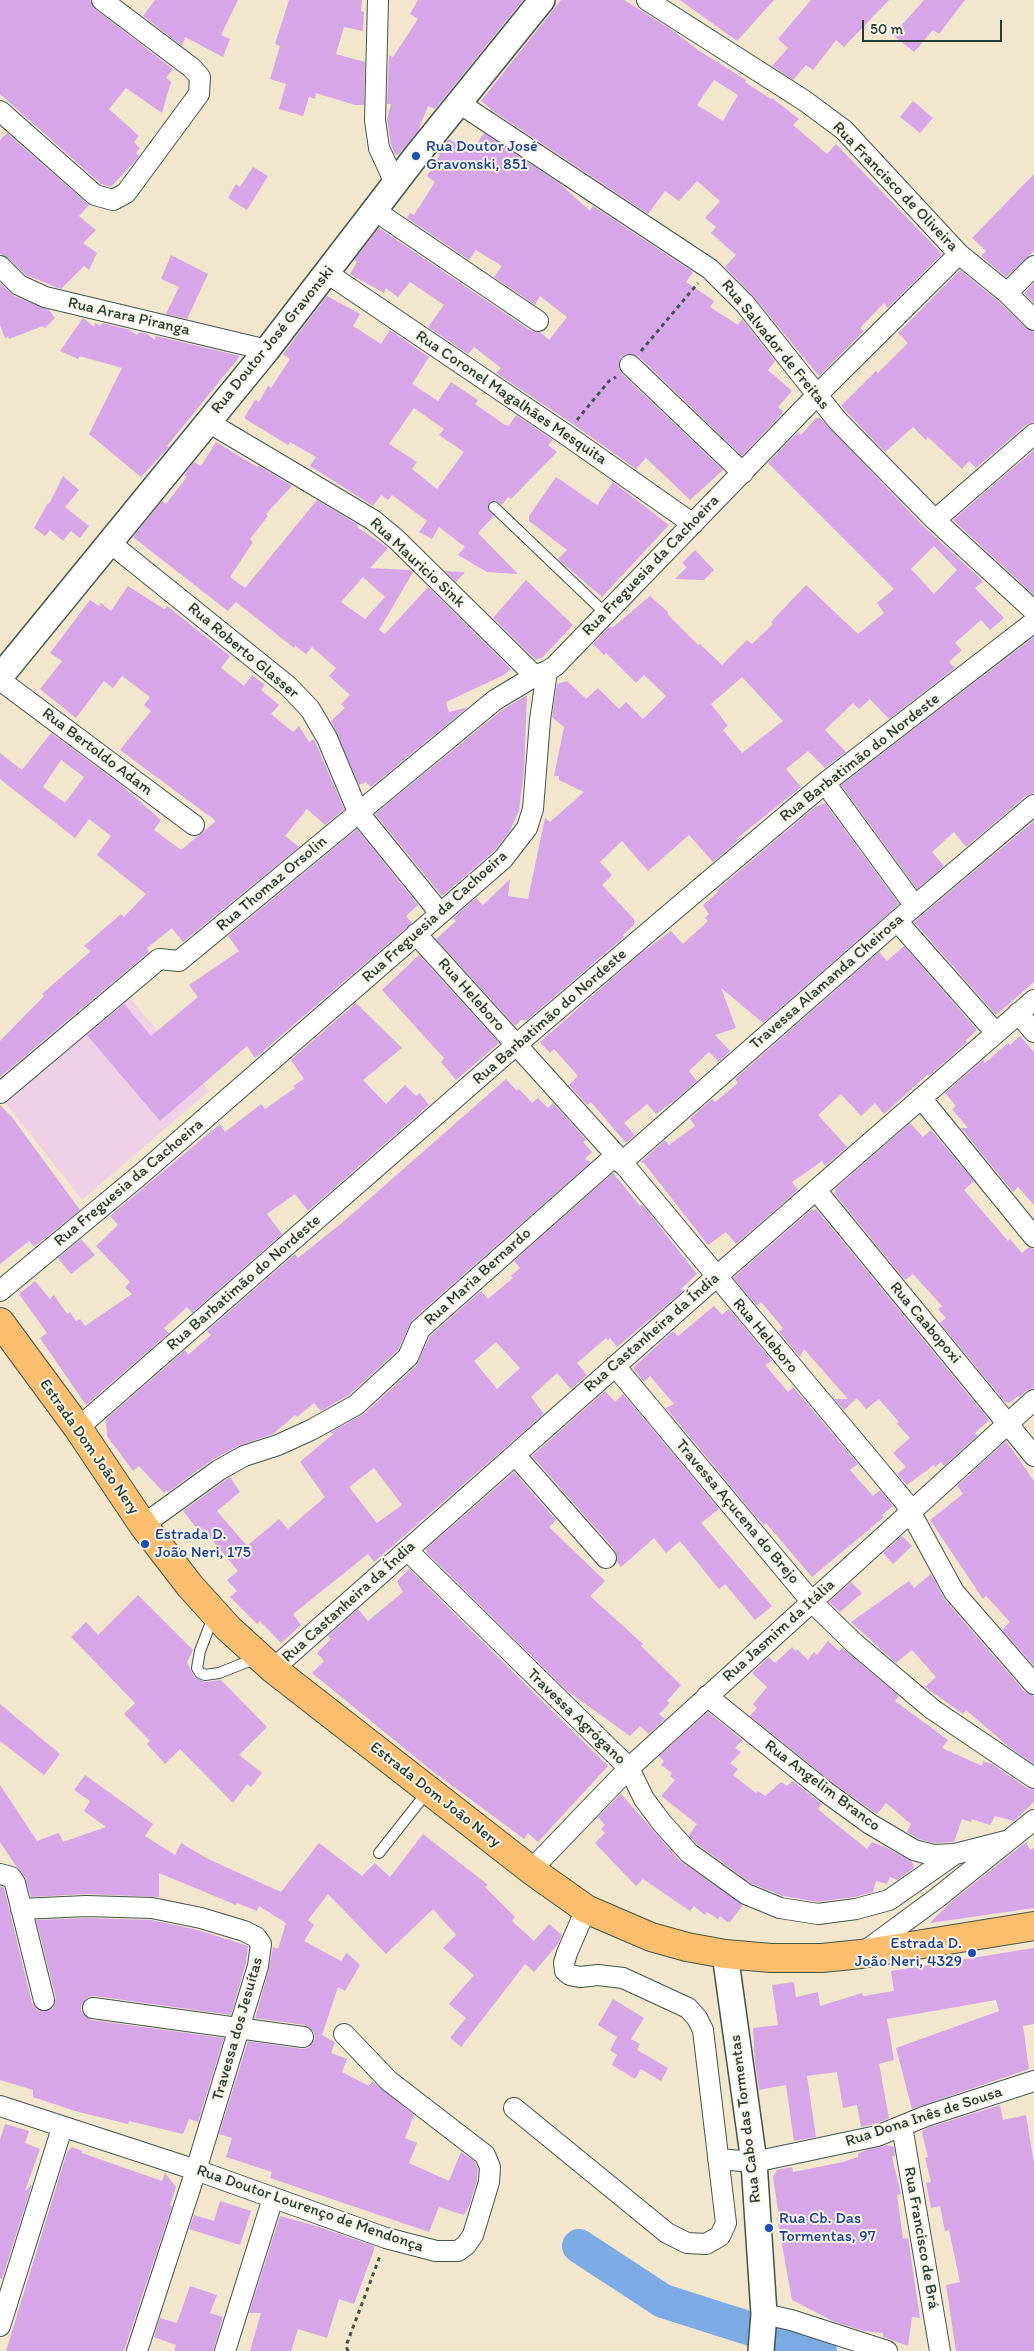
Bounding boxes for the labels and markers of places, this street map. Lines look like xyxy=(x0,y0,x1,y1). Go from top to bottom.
place label: Rua Doutor José Gravonski, 851 xyxy=(426,137,538,175)
marker: Rua Doutor José Gravonski, 851 xyxy=(410,150,422,162)
place label: Estrada D. João Neri, 175 xyxy=(155,1525,251,1563)
marker: Estrada D. João Neri, 175 xyxy=(139,1538,151,1550)
place label: Estrada D. João Neri, 4329 xyxy=(855,1934,962,1972)
marker: Estrada D. João Neri, 4329 xyxy=(966,1947,978,1959)
place label: Rua Cb. Das Tormentas, 97 xyxy=(779,2209,876,2247)
marker: Rua Cb. Das Tormentas, 97 xyxy=(763,2222,775,2234)

